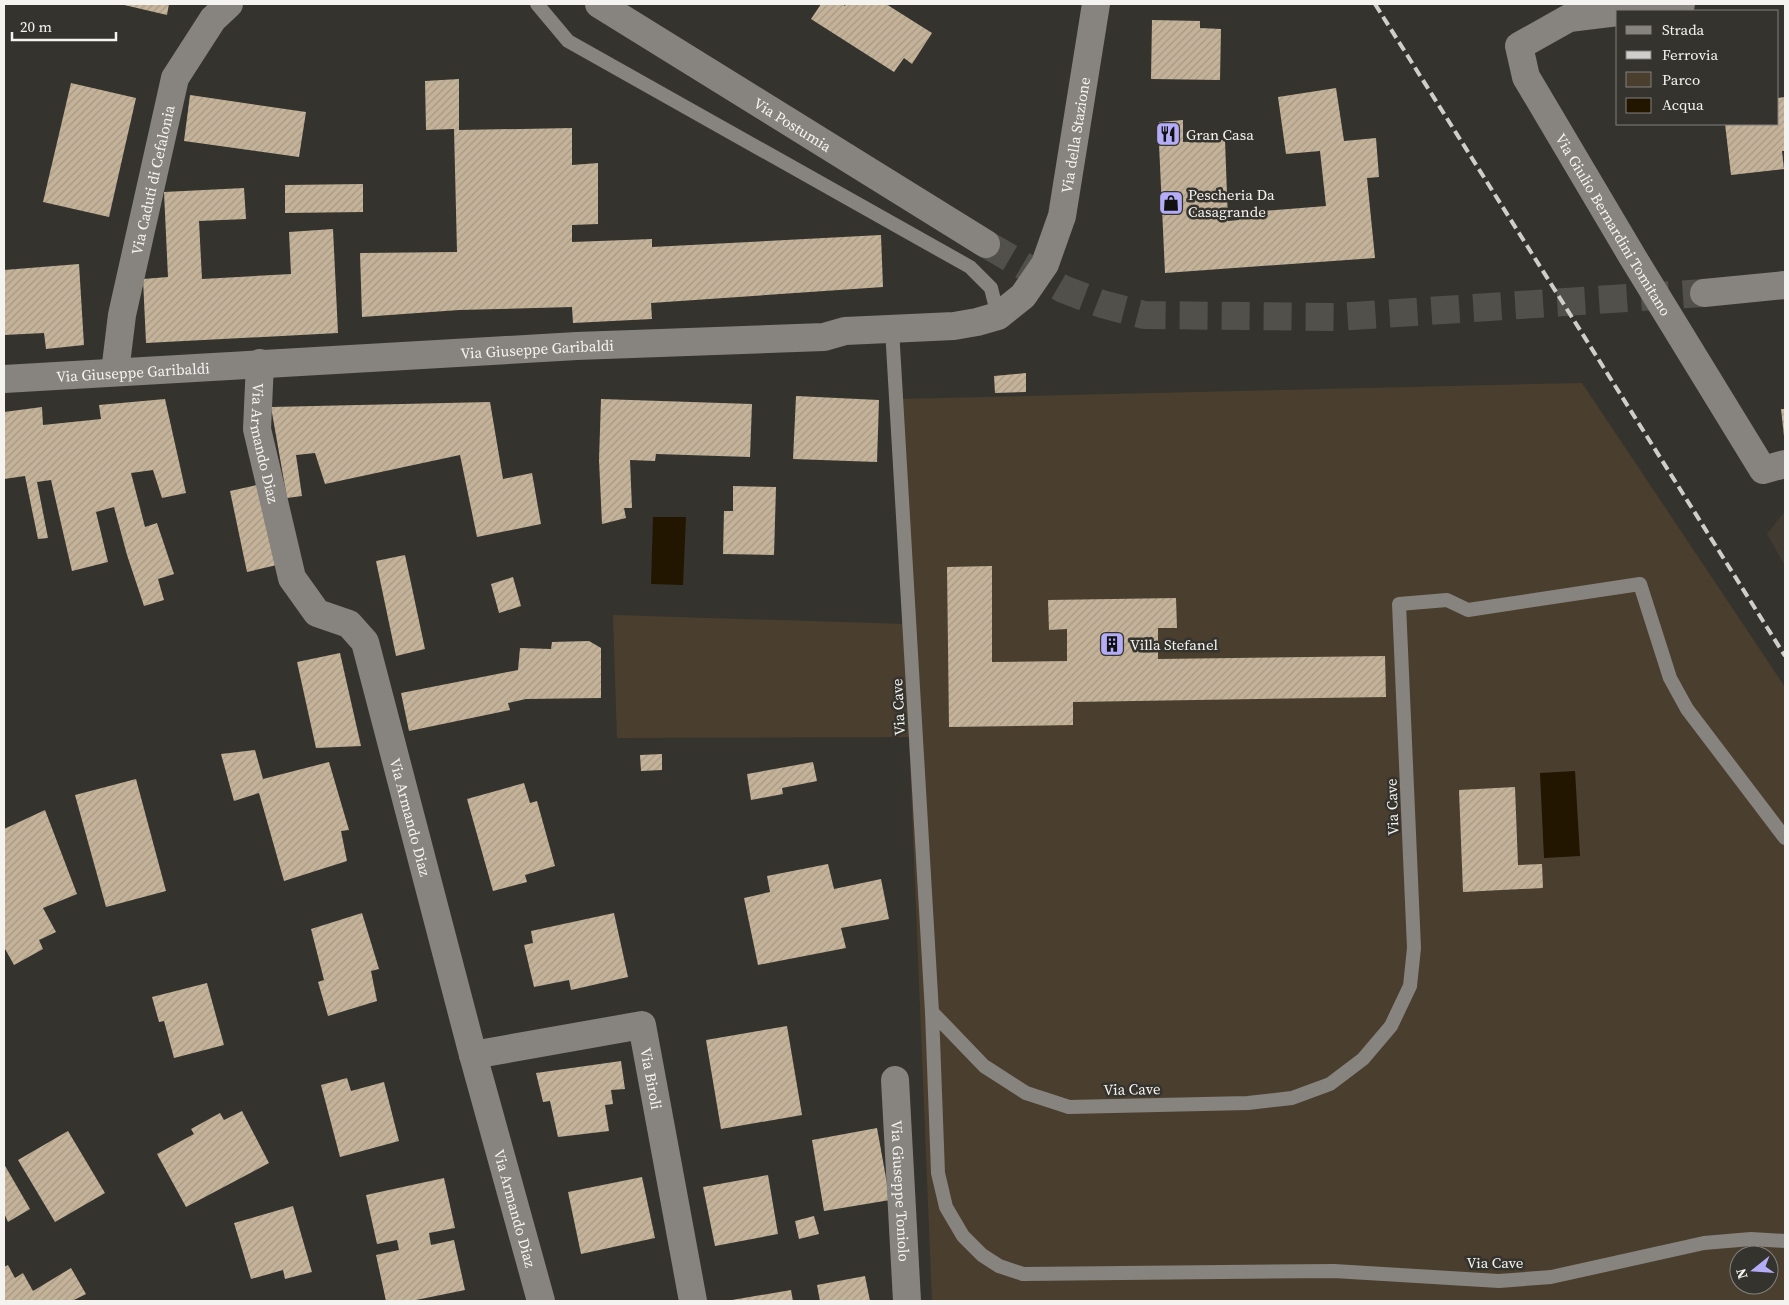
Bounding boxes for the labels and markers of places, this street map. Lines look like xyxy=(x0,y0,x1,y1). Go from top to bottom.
restaurant icon: Gran Casa xyxy=(1155,121,1181,147)
place label: Gran Casa xyxy=(1186,124,1254,145)
place label: Pescheria Da Casagrande xyxy=(1188,184,1275,222)
shop icon: Pescheria Da Casagrande xyxy=(1158,190,1184,216)
building icon: Villa Stefanel xyxy=(1099,631,1125,657)
place label: Villa Stefanel xyxy=(1130,634,1218,655)

